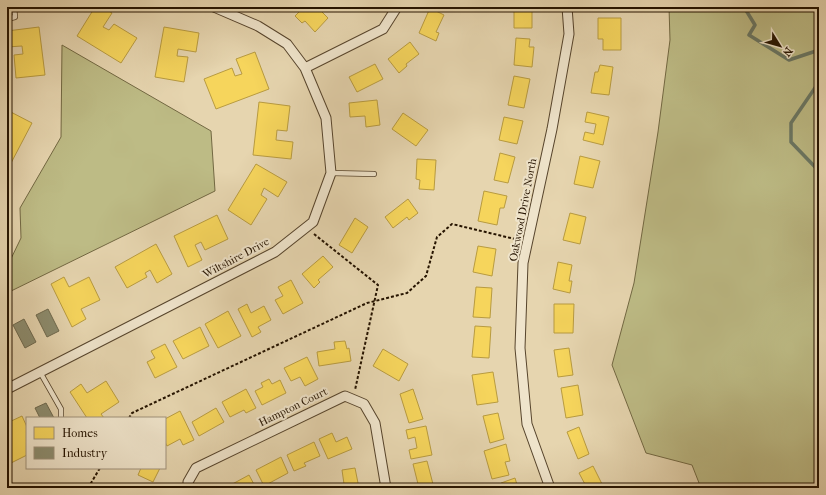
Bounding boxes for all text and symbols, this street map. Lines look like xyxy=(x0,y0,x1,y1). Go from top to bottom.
north arrow xyxy=(760,26,800,66)
text: N xyxy=(779,44,795,59)
street label: Oakwood Drive North xyxy=(507,157,540,263)
street label: Wiltshire Drive xyxy=(200,235,272,281)
street label: Hampton Court xyxy=(257,385,330,429)
legend xyxy=(26,417,166,469)
text: Homes xyxy=(62,426,98,440)
text: Industry xyxy=(62,446,108,460)

